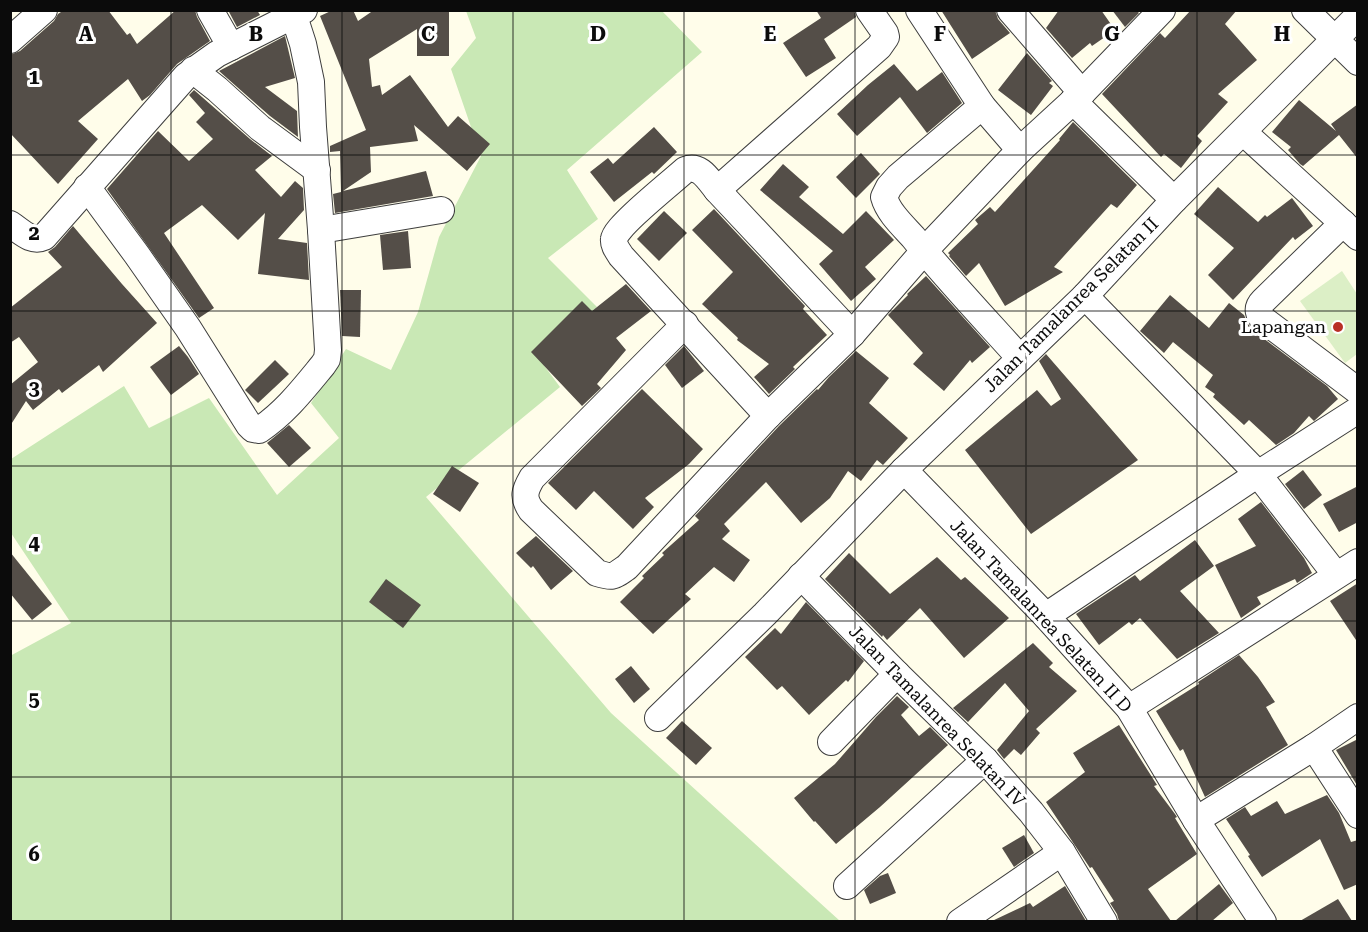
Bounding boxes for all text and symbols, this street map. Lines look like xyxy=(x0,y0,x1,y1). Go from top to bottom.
text: A xyxy=(79,22,94,46)
text: B xyxy=(249,22,263,46)
text: C xyxy=(421,22,435,46)
text: D xyxy=(590,22,606,46)
text: E xyxy=(764,22,777,46)
text: F xyxy=(934,22,946,46)
text: G xyxy=(1104,22,1120,46)
text: H xyxy=(1274,22,1290,46)
text: 1 xyxy=(28,65,40,89)
street label: Jalan Tamalanrea Selatan II xyxy=(979,213,1162,396)
text: 2 xyxy=(28,221,40,245)
place label: Lapangan xyxy=(1241,316,1326,337)
marker: Lapangan xyxy=(1331,320,1345,334)
text: 3 xyxy=(28,376,40,400)
street label: Jalan Tamalanrea Selatan II D xyxy=(946,515,1137,717)
text: 4 xyxy=(28,531,40,555)
street label: Jalan Tamalanrea Selatan IV xyxy=(845,621,1030,811)
text: 5 xyxy=(28,687,40,711)
text: 6 xyxy=(28,842,40,866)

